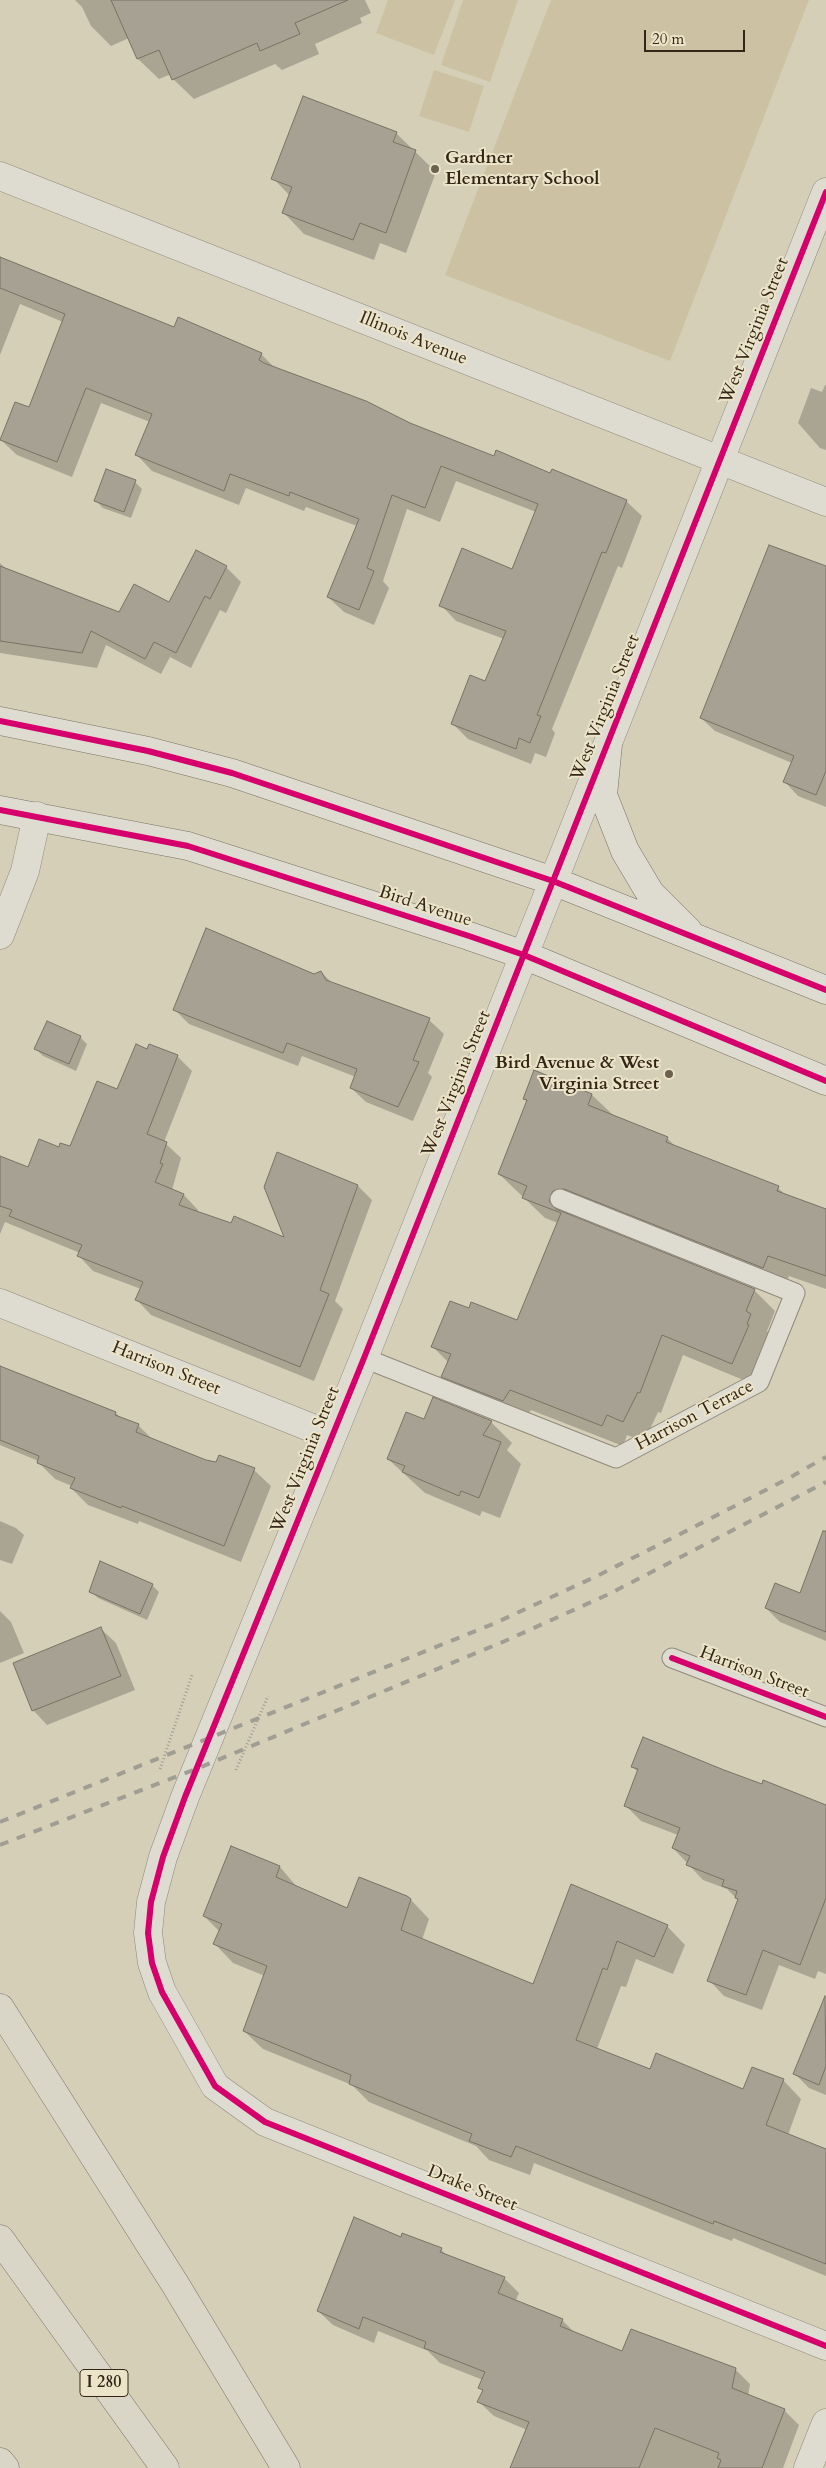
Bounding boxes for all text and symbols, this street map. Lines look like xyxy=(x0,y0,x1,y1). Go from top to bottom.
scale bar xyxy=(646,20,747,52)
text: 20 m xyxy=(652,29,684,49)
place label: Gardner Elementary School xyxy=(445,148,599,190)
marker: Gardner Elementary School xyxy=(429,163,441,175)
street label: West Virginia Street xyxy=(716,255,794,407)
street label: Illinois Avenue xyxy=(356,308,470,370)
street label: West Virginia Street xyxy=(567,632,645,784)
street label: Bird Avenue xyxy=(376,882,474,932)
street label: West Virginia Street xyxy=(418,1008,496,1160)
place label: Bird Avenue & West Virginia Street xyxy=(495,1053,659,1096)
marker: Bird Avenue & West Virginia Street xyxy=(663,1068,675,1080)
street label: Harrison Street xyxy=(109,1337,223,1401)
street label: Harrison Terrace xyxy=(632,1376,758,1456)
street label: West Virginia Street xyxy=(267,1384,345,1536)
street label: Harrison Street xyxy=(696,1642,812,1704)
street label: Drake Street xyxy=(424,2161,520,2217)
road number: I 280 xyxy=(80,2370,128,2396)

